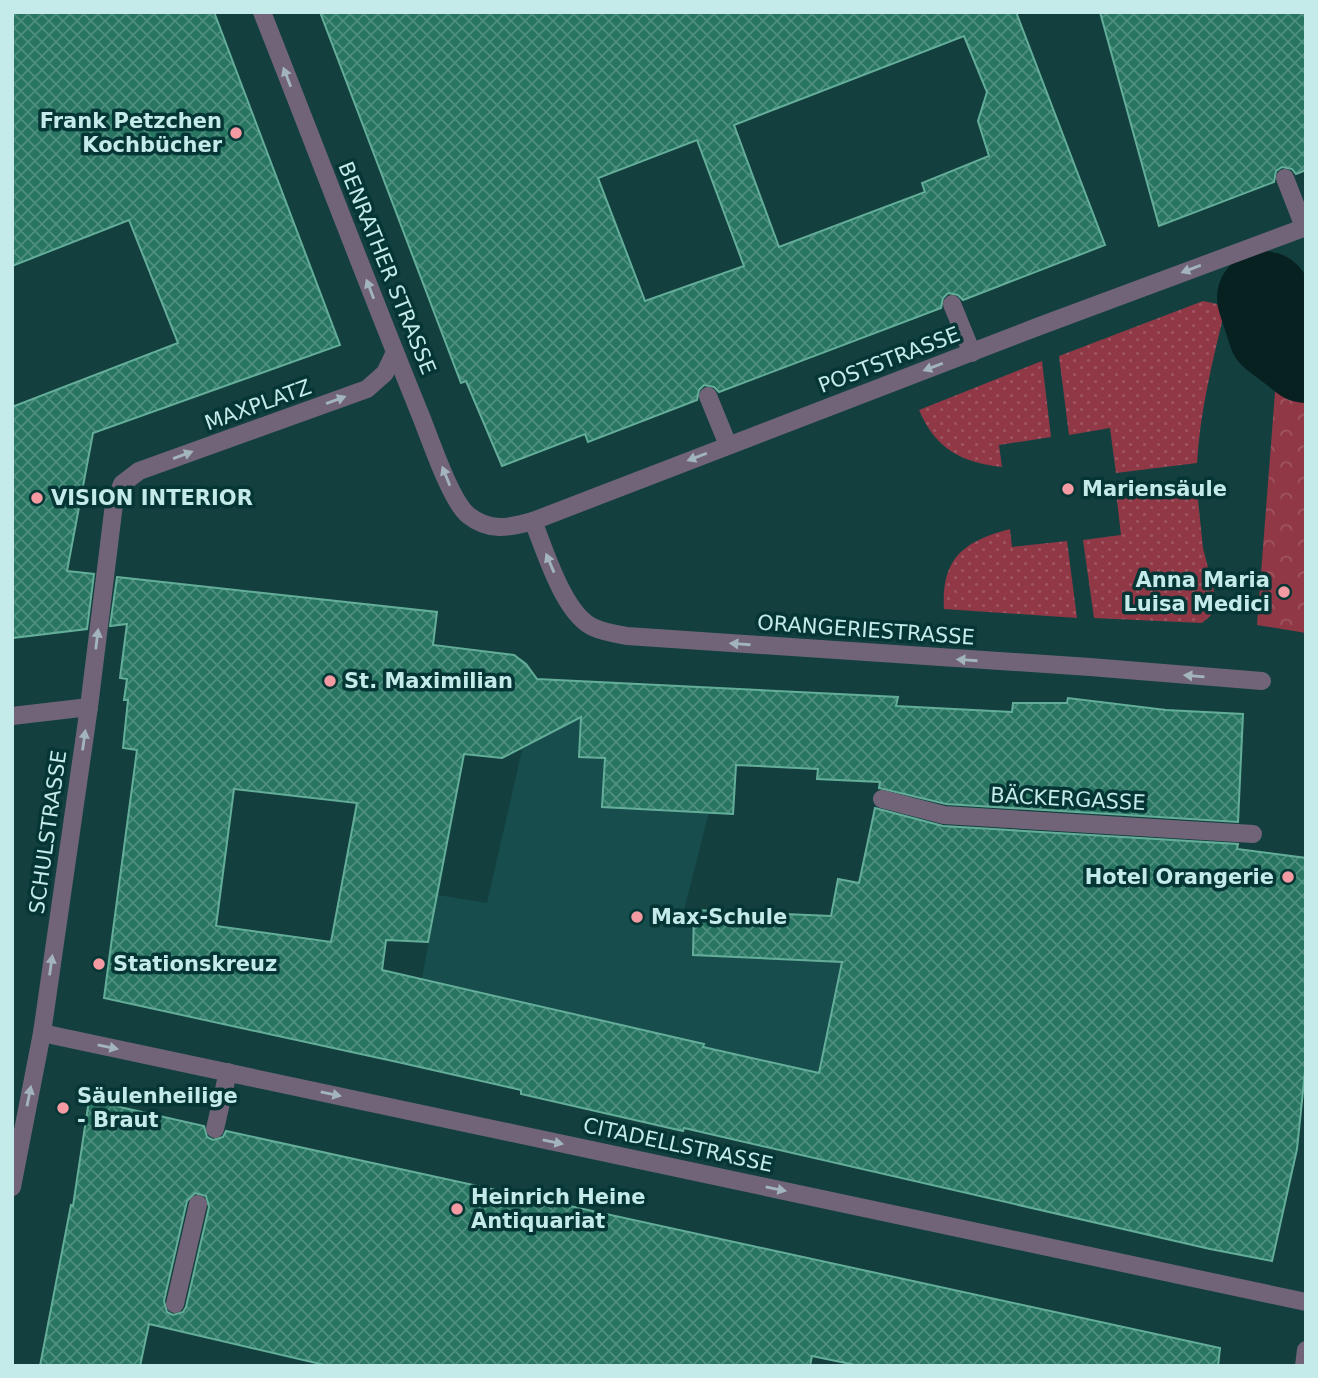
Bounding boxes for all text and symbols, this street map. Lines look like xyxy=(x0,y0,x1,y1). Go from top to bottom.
one-way arrow xyxy=(282,66,293,87)
place label: Frank Petzchen Kochbücher xyxy=(40,109,223,157)
marker: Frank Petzchen Kochbücher xyxy=(228,125,244,141)
street label: BENRATHER STRASSE xyxy=(333,158,441,378)
one-way arrow xyxy=(1181,263,1202,274)
one-way arrow xyxy=(365,278,376,299)
street label: POSTSTRASSE xyxy=(815,322,963,398)
one-way arrow xyxy=(923,362,944,373)
street label: MAXPLATZ xyxy=(201,375,315,435)
one-way arrow xyxy=(326,395,347,406)
one-way arrow xyxy=(172,450,193,461)
one-way arrow xyxy=(687,451,708,462)
one-way arrow xyxy=(440,465,451,486)
place label: Mariensäule xyxy=(1082,477,1227,501)
marker: Mariensäule xyxy=(1060,481,1076,497)
place label: VISION INTERIOR xyxy=(51,486,253,510)
marker: VISION INTERIOR xyxy=(29,490,45,506)
one-way arrow xyxy=(545,552,556,573)
place label: Anna Maria Luisa Medici xyxy=(1123,568,1270,616)
marker: Anna Maria Luisa Medici xyxy=(1276,584,1292,600)
street label: ORANGERIESTRASSE xyxy=(756,610,976,650)
one-way arrow xyxy=(92,628,103,650)
one-way arrow xyxy=(729,638,751,649)
one-way arrow xyxy=(956,654,978,665)
place label: St. Maximilian xyxy=(344,669,513,693)
one-way arrow xyxy=(1183,670,1205,681)
marker: St. Maximilian xyxy=(322,673,338,689)
one-way arrow xyxy=(79,729,90,751)
street label: SCHULSTRASSE xyxy=(25,749,71,915)
street label: BÄCKERGASSE xyxy=(990,782,1146,815)
place label: Hotel Orangerie xyxy=(1085,865,1274,889)
marker: Hotel Orangerie xyxy=(1280,869,1296,885)
place label: Max-Schule xyxy=(651,905,787,929)
marker: Max-Schule xyxy=(629,909,645,925)
place label: Stationskreuz xyxy=(113,952,277,976)
one-way arrow xyxy=(46,954,57,976)
marker: Stationskreuz xyxy=(91,956,107,972)
one-way arrow xyxy=(97,1041,119,1052)
place label: Säulenheilige - Braut xyxy=(77,1084,238,1132)
one-way arrow xyxy=(24,1085,35,1107)
one-way arrow xyxy=(320,1089,342,1100)
marker: Säulenheilige - Braut xyxy=(55,1100,71,1116)
street label: CITADELLSTRASSE xyxy=(581,1113,775,1177)
one-way arrow xyxy=(542,1136,564,1147)
one-way arrow xyxy=(765,1184,787,1195)
place label: Heinrich Heine Antiquariat xyxy=(471,1185,645,1233)
marker: Heinrich Heine Antiquariat xyxy=(449,1201,465,1217)

